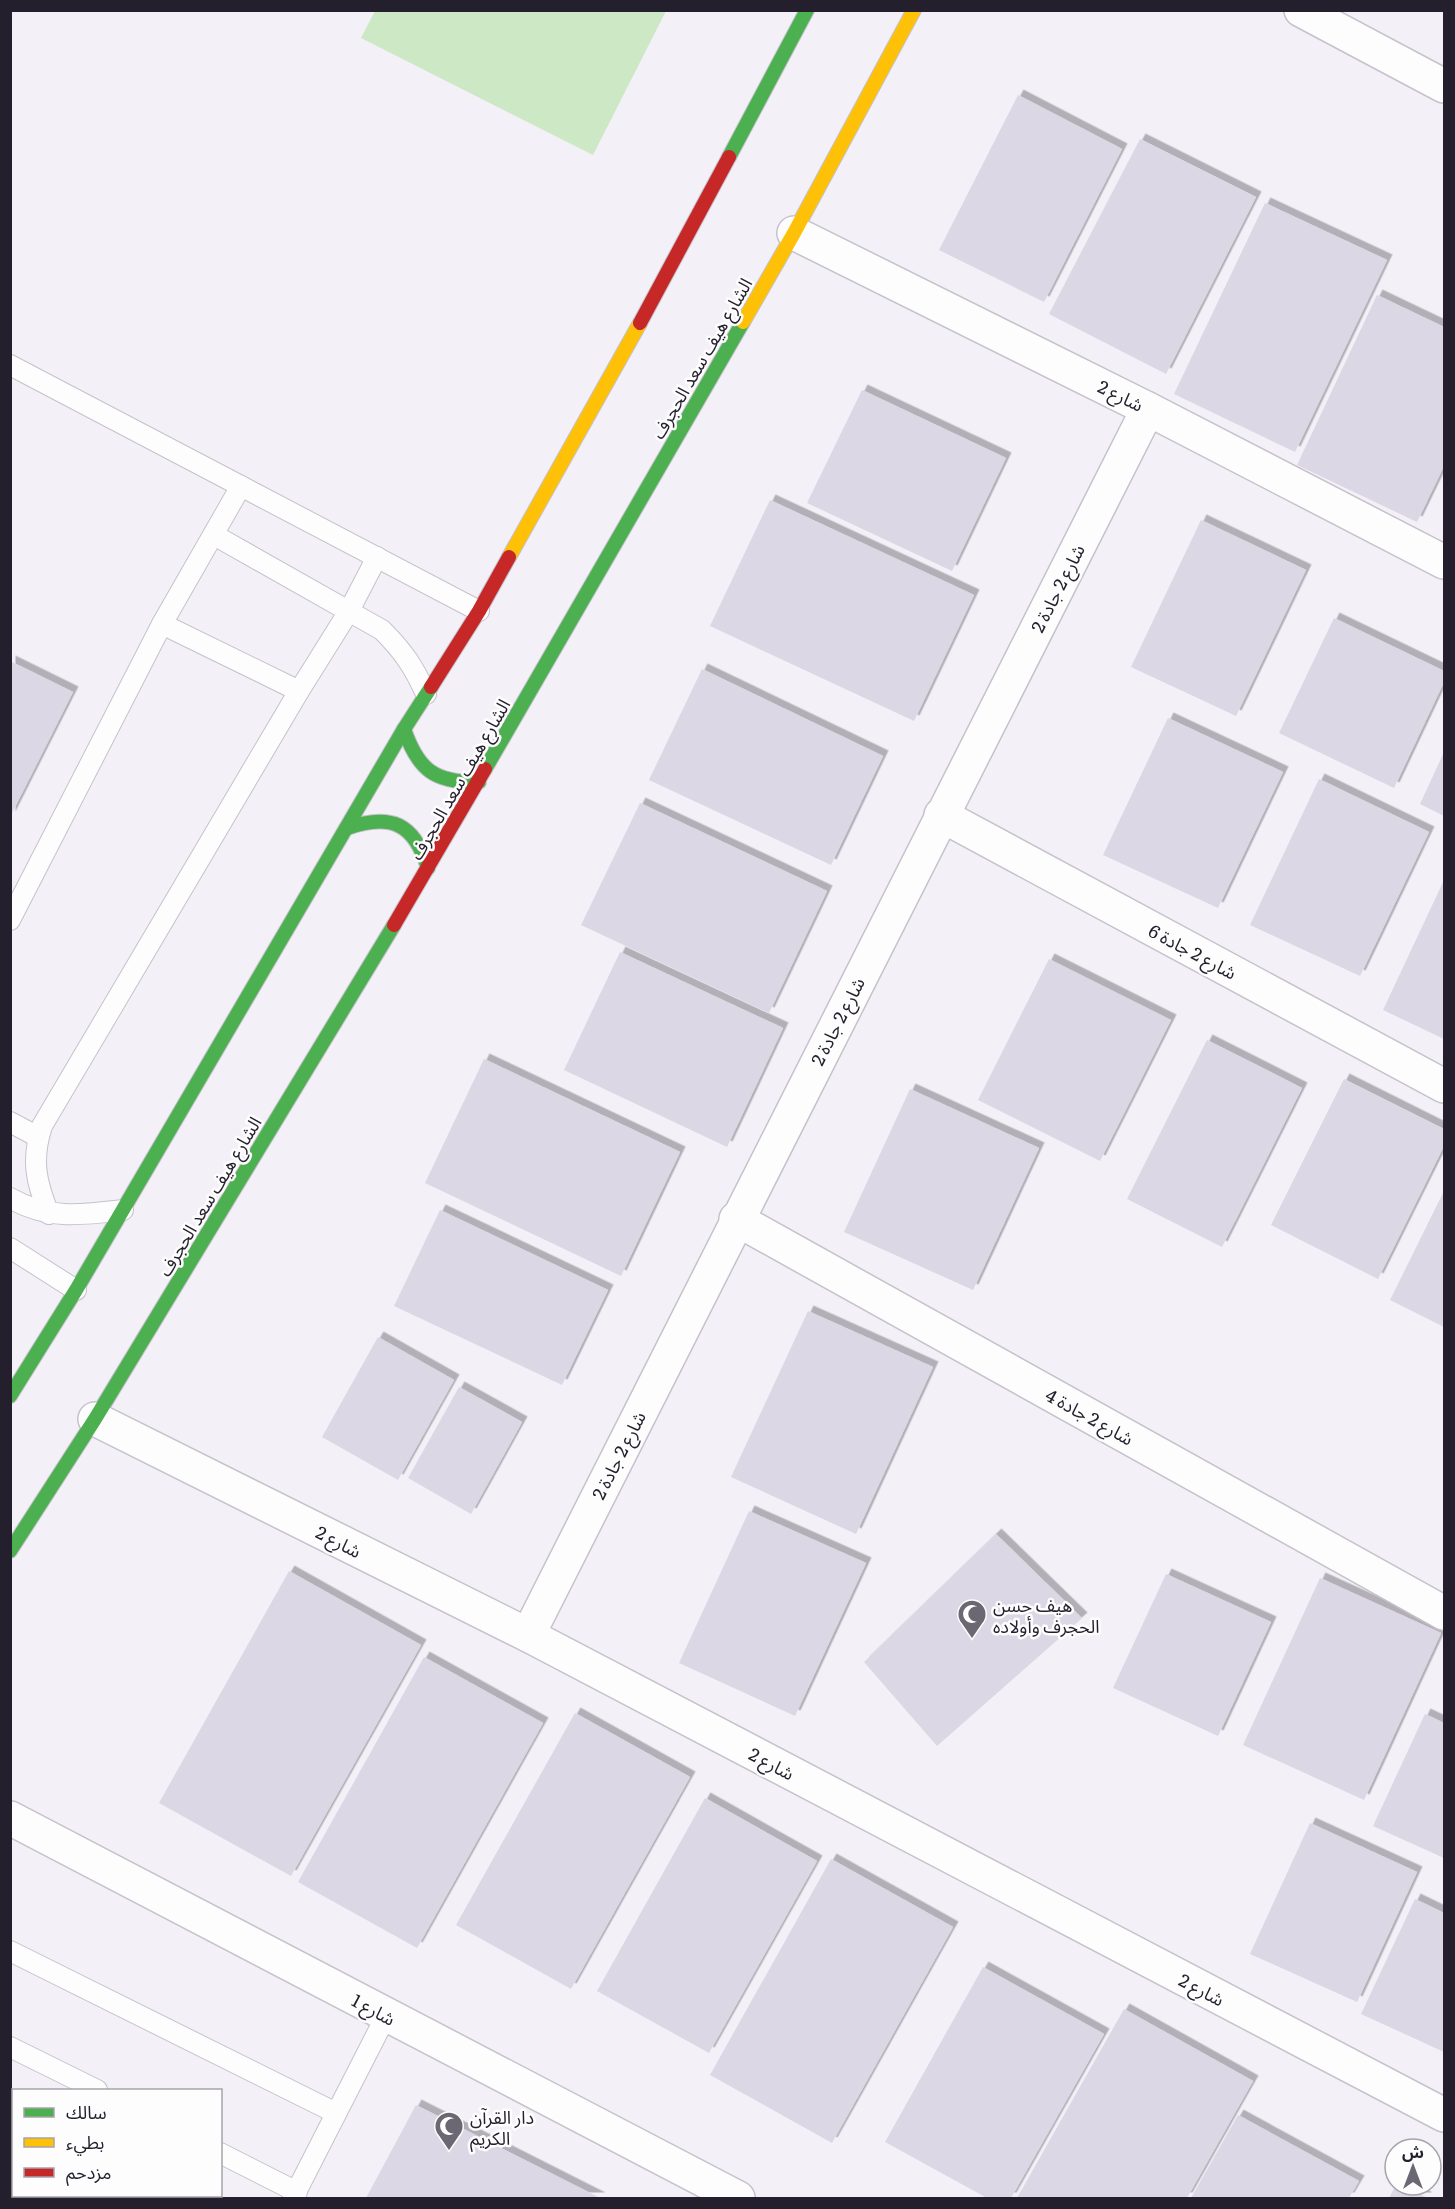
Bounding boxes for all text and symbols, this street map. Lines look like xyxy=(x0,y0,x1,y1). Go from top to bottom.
street label: الشارع هيف سعد الحجرف xyxy=(644,272,760,445)
street label: شارع 2 xyxy=(1093,372,1148,419)
street label: شارع 2 جادة 2 xyxy=(1023,539,1093,638)
street label: الشارع هيف سعد الحجرف xyxy=(402,693,518,866)
street label: شارع 2 جادة 6 xyxy=(1143,916,1242,987)
street label: شارع 2 جادة 2 xyxy=(803,972,873,1071)
street label: الشارع هيف سعد الحجرف xyxy=(151,1111,269,1282)
street label: شارع 2 جادة 4 xyxy=(1040,1381,1139,1453)
street label: شارع 2 جادة 2 xyxy=(584,1406,654,1505)
street label: شارع 2 xyxy=(311,1518,366,1566)
place label: هيف حسن الحجرف وأولاده xyxy=(993,1591,1099,1639)
mosque icon: هيف حسن الحجرف وأولاده xyxy=(956,1598,988,1640)
street label: شارع 2 xyxy=(744,1740,799,1788)
street label: شارع 2 xyxy=(1174,1966,1229,2014)
street label: شارع 1 xyxy=(346,1986,401,2033)
legend xyxy=(12,2089,222,2197)
text: سالك xyxy=(66,2098,107,2125)
place label: دار القرآن الكريم xyxy=(470,2103,534,2152)
mosque icon: دار القرآن الكريم xyxy=(433,2110,465,2152)
text: بطيء xyxy=(66,2128,104,2156)
north arrow xyxy=(1383,2137,1443,2197)
text: ش xyxy=(1402,2139,1424,2163)
text: مزدحم xyxy=(66,2158,111,2186)

